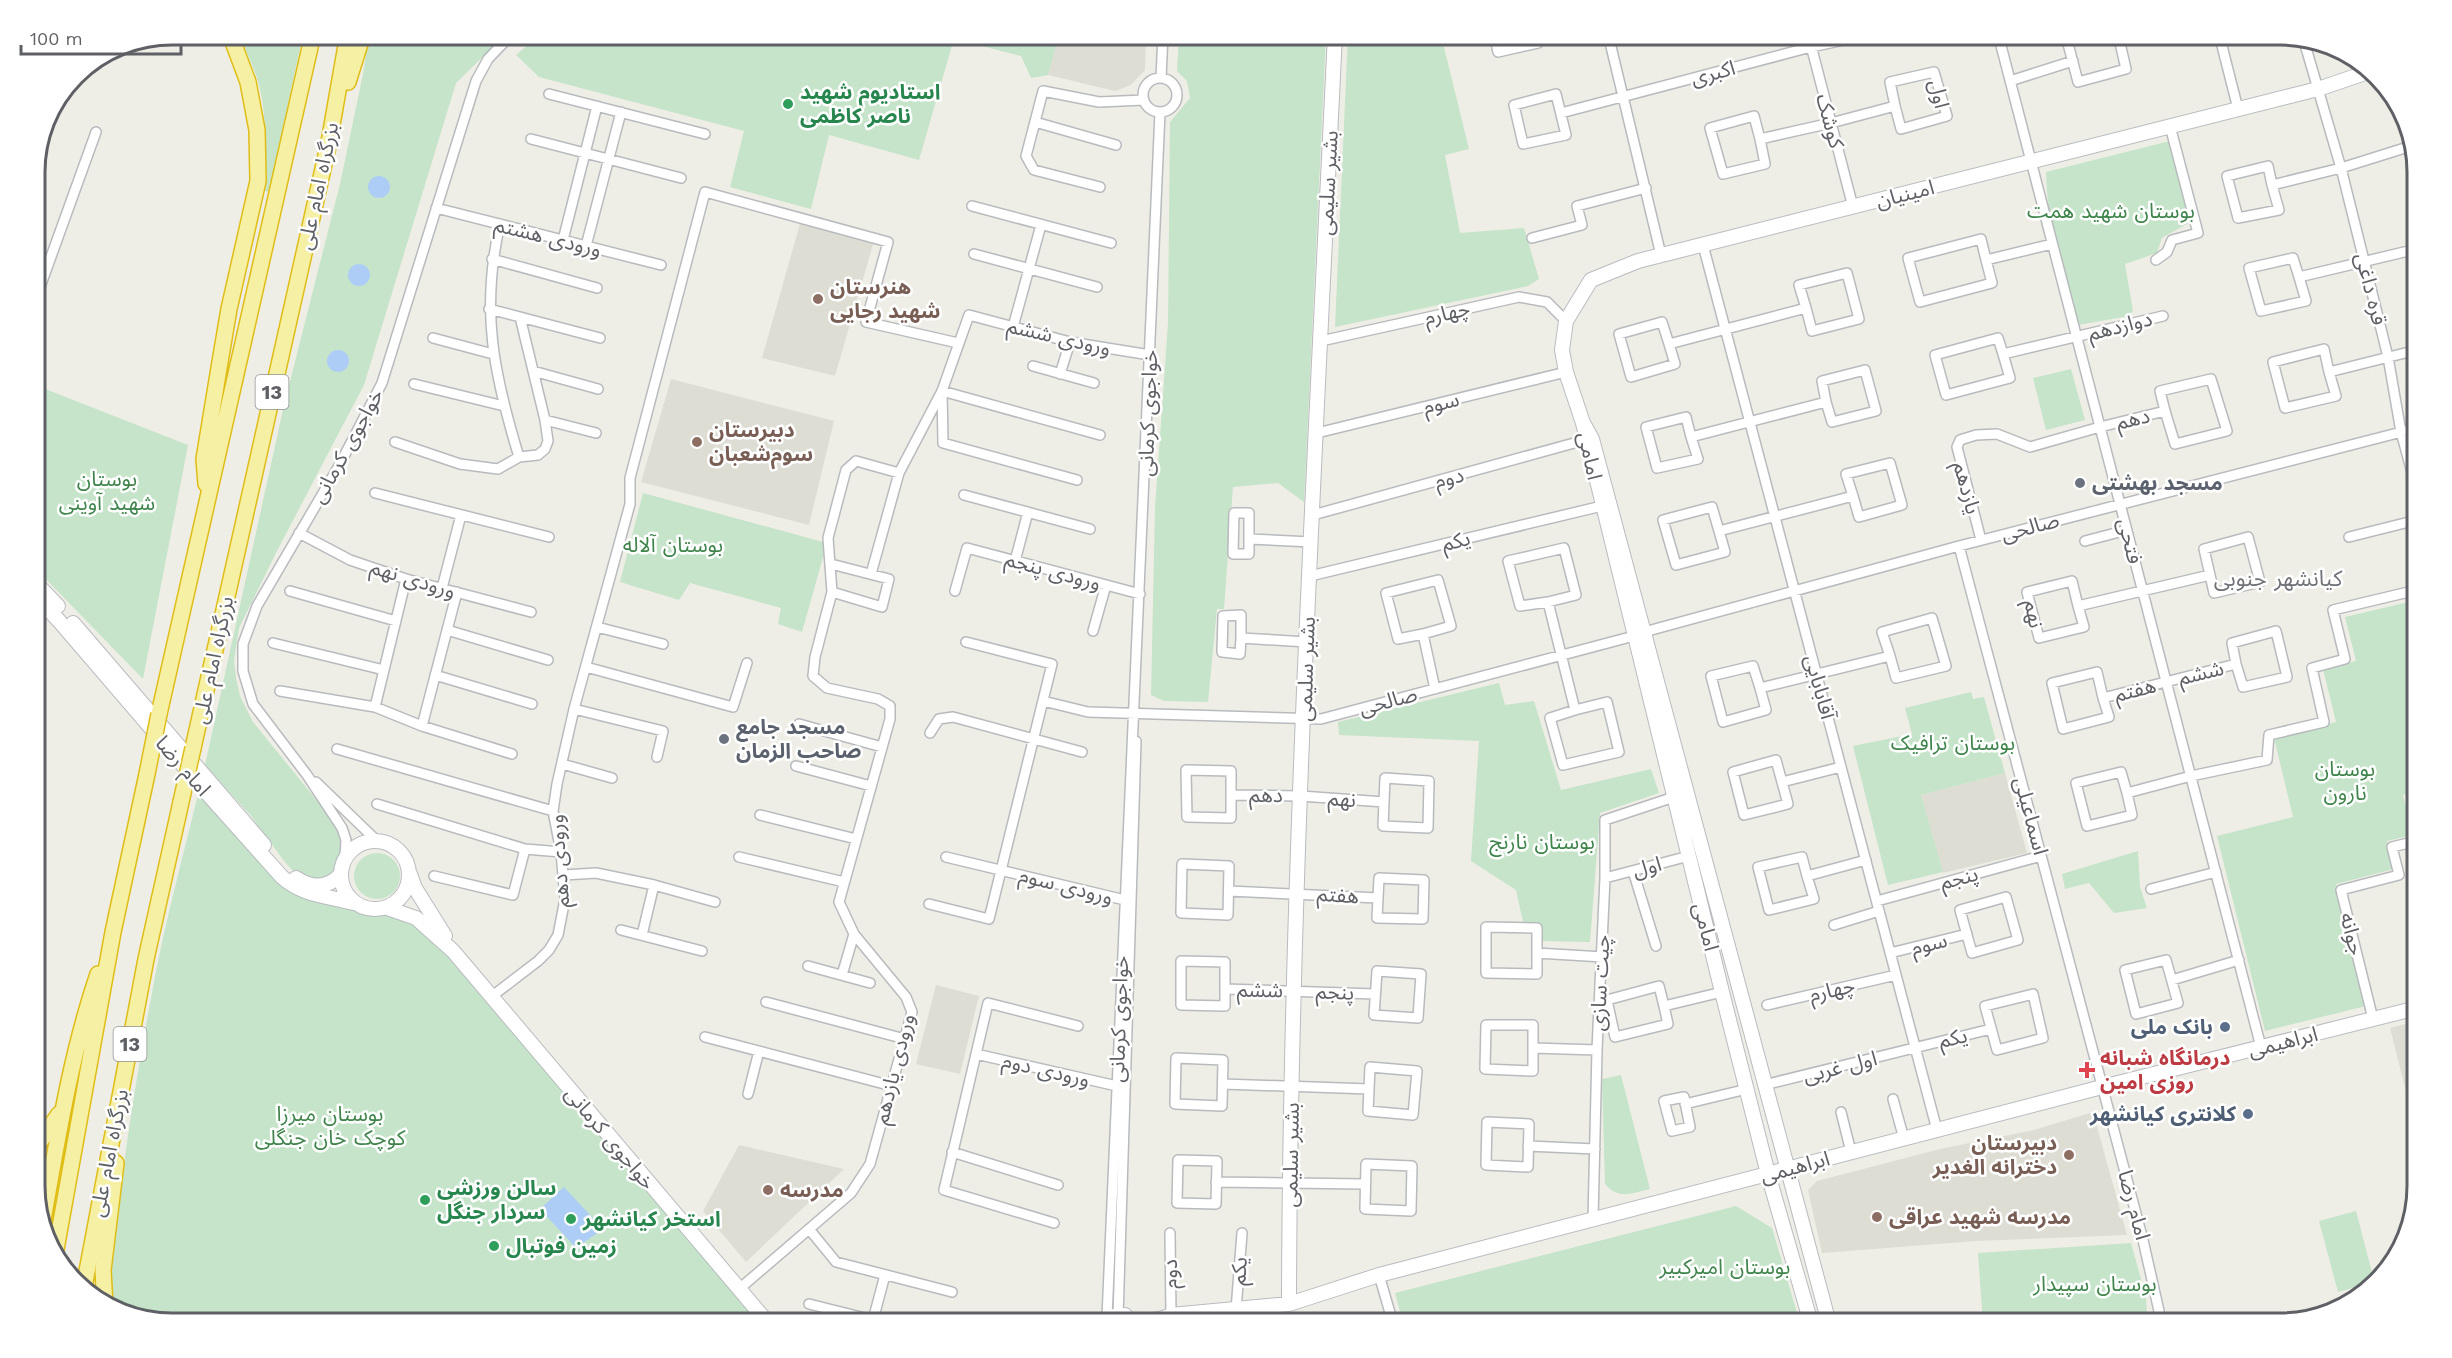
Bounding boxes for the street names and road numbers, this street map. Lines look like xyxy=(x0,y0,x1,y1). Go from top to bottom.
street label: اکبری xyxy=(1688,55,1738,90)
street label: اول xyxy=(1924,77,1955,111)
street label: کوشک xyxy=(1811,91,1850,151)
street label: بزرگراه امام علی xyxy=(292,120,347,253)
street label: بشیر سلیمی xyxy=(1312,130,1343,236)
street label: امینیان xyxy=(1873,174,1937,213)
street label: ورودی هشتم xyxy=(491,211,604,265)
street label: قره داغی xyxy=(2350,250,2393,328)
street label: چهارم xyxy=(1422,295,1473,334)
street label: دوازدهم xyxy=(2085,305,2155,348)
street label: ورودی ششم xyxy=(1004,312,1113,364)
street label: خواجوی کرمانی xyxy=(1133,349,1162,477)
road number: 13 xyxy=(256,375,288,409)
street label: خواجوی کرمانی xyxy=(305,384,388,507)
street label: سوم xyxy=(1420,386,1463,423)
street label: دهم xyxy=(2114,403,2153,437)
street label: امامی xyxy=(1573,430,1608,482)
street label: یازدهم xyxy=(1946,459,1986,518)
street label: دوم xyxy=(1431,462,1467,497)
street label: صالحی xyxy=(1998,507,2062,546)
street label: فتحی xyxy=(2113,516,2148,566)
street label: یکم xyxy=(1439,525,1474,559)
street label: ورودی پنجم xyxy=(1002,546,1104,598)
street label: ورودی نهم xyxy=(367,554,459,606)
street label: بزرگراه امام علی xyxy=(187,594,242,727)
street label: نهم xyxy=(2017,598,2049,631)
street label: بشیر سلیمی xyxy=(1291,616,1320,722)
street label: آقابابایی xyxy=(1800,652,1841,723)
street label: ششم xyxy=(2175,655,2227,693)
street label: هفتم xyxy=(2111,672,2159,710)
street label: صالحی xyxy=(1356,681,1420,720)
street label: امام رضا xyxy=(147,730,216,804)
street label: اسماعیلی xyxy=(2009,774,2054,858)
street label: دهم xyxy=(1249,782,1283,810)
street label: نهم xyxy=(1327,785,1357,815)
street label: ورودی دهم xyxy=(543,813,577,909)
street label: اول xyxy=(1630,851,1664,882)
street label: پنجم xyxy=(1937,860,1982,897)
street label: ورودی سوم xyxy=(1015,862,1116,913)
street label: هفتم xyxy=(1316,881,1360,911)
street label: امامی xyxy=(1688,900,1724,953)
street label: جوانه xyxy=(2335,910,2370,958)
street label: سوم xyxy=(1908,927,1951,964)
street label: چیت سازی xyxy=(1584,934,1616,1032)
street label: خواجوی کرمانی xyxy=(1104,955,1133,1083)
street label: چهارم xyxy=(1807,972,1858,1011)
street label: ششم xyxy=(1237,977,1283,1005)
street label: پنجم xyxy=(1315,978,1355,1008)
street label: ورودی یازدهم xyxy=(868,1011,922,1127)
street label: ابراهیمی xyxy=(2245,1021,2320,1062)
street label: یکم xyxy=(1936,1022,1970,1056)
road number: 13 xyxy=(114,1027,146,1061)
street label: اول غربی xyxy=(1800,1045,1880,1088)
street label: ورودی دوم xyxy=(999,1047,1092,1096)
street label: خواجوی کرمانی xyxy=(560,1081,661,1194)
street label: بزرگراه امام علی xyxy=(84,1087,137,1220)
street label: بشیر سلیمی xyxy=(1277,1102,1304,1208)
street label: ابراهیمی xyxy=(1757,1145,1832,1188)
street label: امام رضا xyxy=(2109,1167,2156,1244)
street label: یکم xyxy=(1225,1256,1255,1286)
street label: دوم xyxy=(1157,1259,1186,1289)

